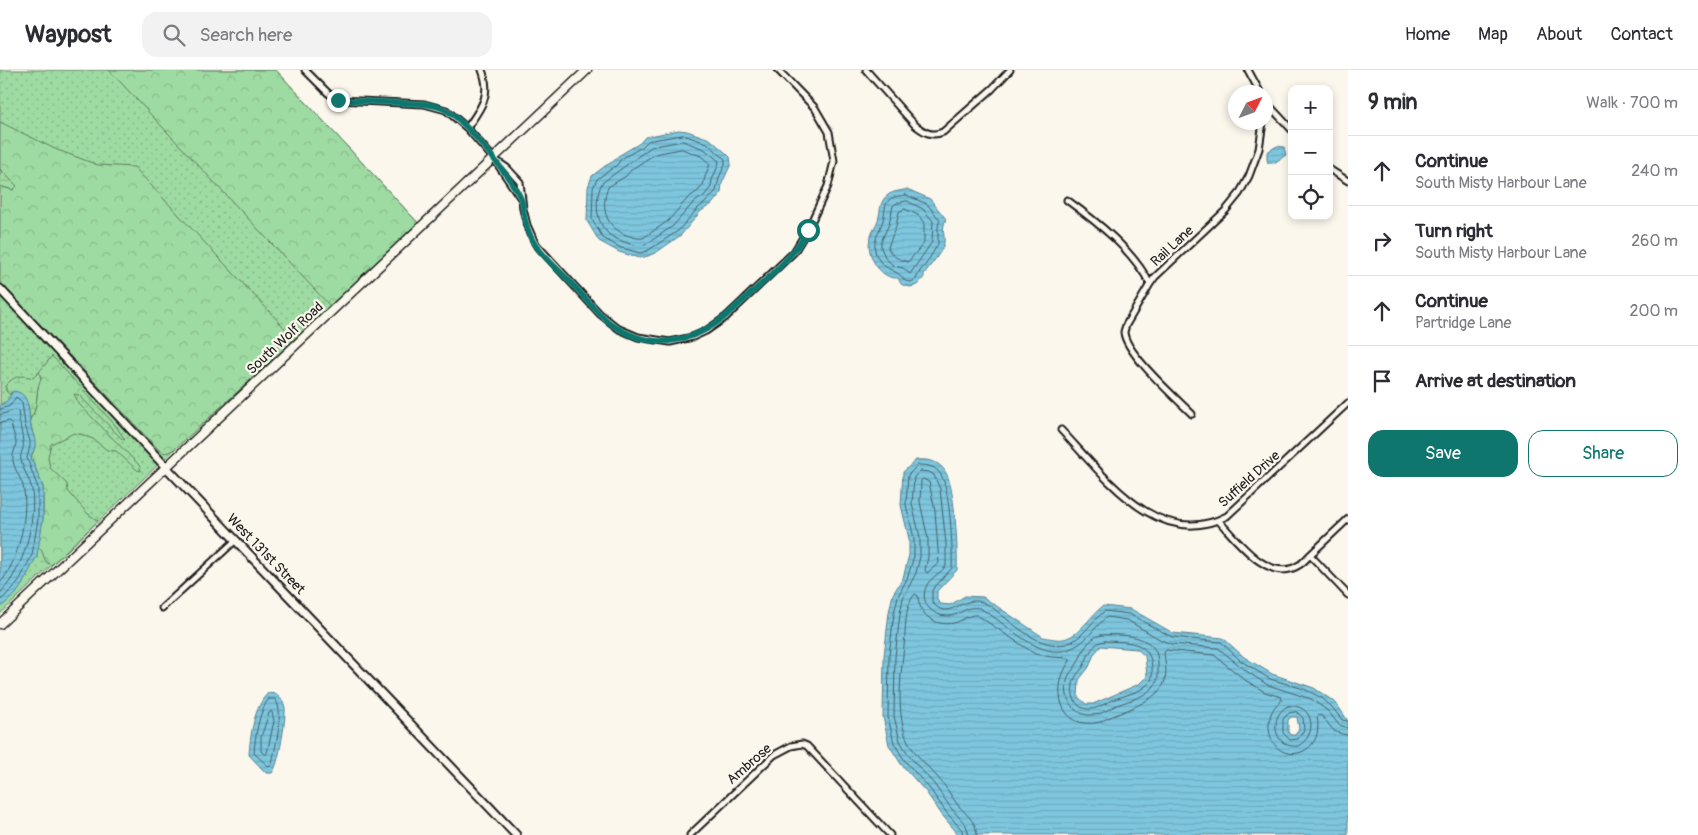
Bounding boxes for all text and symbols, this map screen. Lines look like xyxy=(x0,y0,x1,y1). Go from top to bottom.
search box xyxy=(142,12,492,57)
text: Waypost xyxy=(25,20,112,49)
icon: search xyxy=(160,21,188,49)
text: Search here xyxy=(200,23,292,47)
text: Home xyxy=(1405,23,1450,46)
text: Map xyxy=(1478,23,1508,46)
text: About xyxy=(1536,23,1582,46)
text: Contact xyxy=(1610,23,1673,46)
north arrow xyxy=(1228,85,1273,130)
map controls xyxy=(1288,85,1333,220)
button: + xyxy=(1288,85,1333,130)
route end xyxy=(327,89,350,112)
text: 9 min xyxy=(1368,89,1417,116)
text: Walk · 700 m xyxy=(1586,93,1678,113)
button: − xyxy=(1288,130,1333,175)
text: Continue xyxy=(1415,149,1488,173)
icon: ahead xyxy=(1368,157,1396,185)
text: 240 m xyxy=(1631,161,1678,181)
text: South Misty Harbour Lane xyxy=(1415,173,1587,193)
button: locate xyxy=(1288,175,1333,220)
route start xyxy=(797,219,820,242)
text: Turn right xyxy=(1415,219,1493,243)
street label: Rail Lane xyxy=(1147,222,1197,270)
icon: right xyxy=(1368,227,1396,255)
text: 260 m xyxy=(1631,231,1678,251)
text: South Misty Harbour Lane xyxy=(1415,243,1587,263)
text: Continue xyxy=(1415,289,1488,313)
icon: ahead xyxy=(1368,297,1396,325)
street label: South Wolf Road xyxy=(243,298,327,378)
text: 200 m xyxy=(1630,301,1678,321)
text: Partridge Lane xyxy=(1415,313,1511,333)
icon: arrive xyxy=(1368,367,1396,395)
text: Arrive at destination xyxy=(1415,369,1576,393)
button: Save xyxy=(1368,430,1518,477)
button: Share xyxy=(1528,430,1678,477)
street label: Suffield Drive xyxy=(1215,447,1283,511)
street label: West 131st Street xyxy=(223,510,309,598)
street label: Ambrose xyxy=(723,740,775,788)

